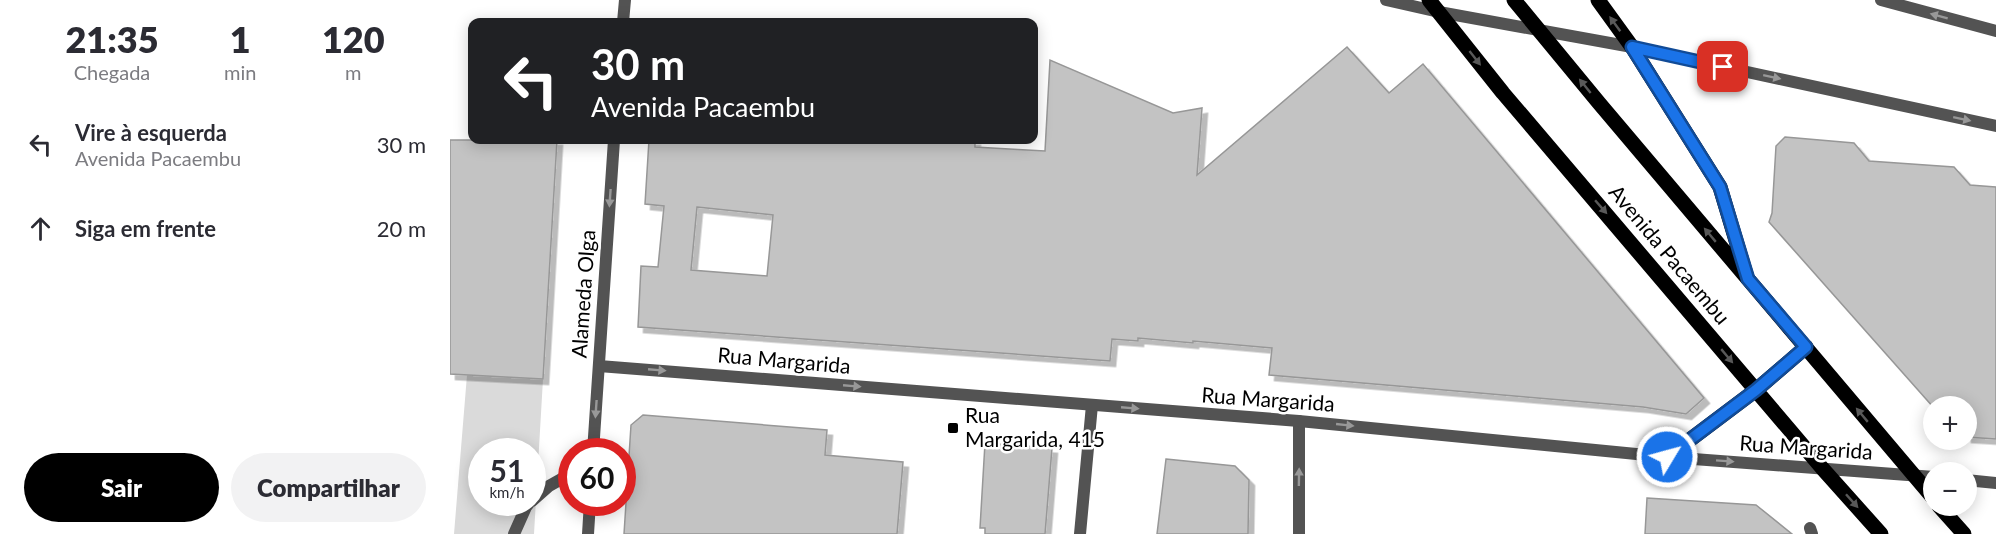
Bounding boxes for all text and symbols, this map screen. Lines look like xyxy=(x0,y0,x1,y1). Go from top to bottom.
one-way arrow xyxy=(1930,10,1949,20)
one-way arrow xyxy=(1609,16,1621,32)
text: 21:35 xyxy=(65,17,159,61)
text: 1 xyxy=(230,17,251,61)
text: 120 xyxy=(322,17,385,61)
text: 30 m xyxy=(591,39,685,89)
pin xyxy=(1697,41,1748,92)
icon: left xyxy=(492,42,570,120)
one-way arrow xyxy=(1469,50,1482,66)
icon: arrive xyxy=(1706,50,1739,83)
text: Chegada xyxy=(74,60,150,84)
text: min xyxy=(224,60,256,84)
text: m xyxy=(345,60,361,84)
one-way arrow xyxy=(1762,73,1781,83)
one-way arrow xyxy=(1579,78,1591,93)
text: Avenida Pacaembu xyxy=(591,90,815,123)
one-way arrow xyxy=(1953,115,1972,124)
text: Vire à esquerda xyxy=(75,119,227,146)
icon: left xyxy=(24,128,57,161)
text: 30 m xyxy=(377,131,426,158)
text: Avenida Pacaembu xyxy=(75,146,241,170)
street label: Avenida Pacaembu xyxy=(1605,179,1736,329)
one-way arrow xyxy=(605,188,615,207)
one-way arrow xyxy=(1594,199,1607,214)
icon: ahead xyxy=(24,212,57,245)
text: Siga em frente xyxy=(75,215,216,242)
text: 20 m xyxy=(377,215,426,242)
one-way arrow xyxy=(1704,228,1717,243)
street label: Alameda Olga xyxy=(566,229,599,359)
street label: Rua Margarida xyxy=(717,341,852,378)
one-way arrow xyxy=(1720,348,1733,363)
one-way arrow xyxy=(648,365,667,375)
one-way arrow xyxy=(842,381,861,391)
street label: Rua Margarida xyxy=(1201,381,1336,416)
map controls xyxy=(1923,396,1977,516)
button: + xyxy=(1923,396,1977,450)
one-way arrow xyxy=(591,400,601,419)
place label: Rua Margarida, 415 xyxy=(965,402,1105,451)
one-way arrow xyxy=(1120,403,1139,413)
one-way arrow xyxy=(1856,408,1869,423)
one-way arrow xyxy=(1336,420,1355,430)
marker: Rua Margarida, 415 xyxy=(946,421,960,435)
position arrow xyxy=(1635,425,1699,489)
street label: Rua Margarida xyxy=(1739,429,1874,464)
speed limit sign: 60 xyxy=(558,438,636,516)
text: 51 xyxy=(490,452,524,488)
button: Sair xyxy=(24,453,219,522)
button: Compartilhar xyxy=(231,453,426,522)
one-way arrow xyxy=(1716,456,1735,466)
button: − xyxy=(1923,462,1977,516)
one-way arrow xyxy=(1294,468,1304,487)
text: km/h xyxy=(489,483,525,501)
one-way arrow xyxy=(1845,493,1858,508)

